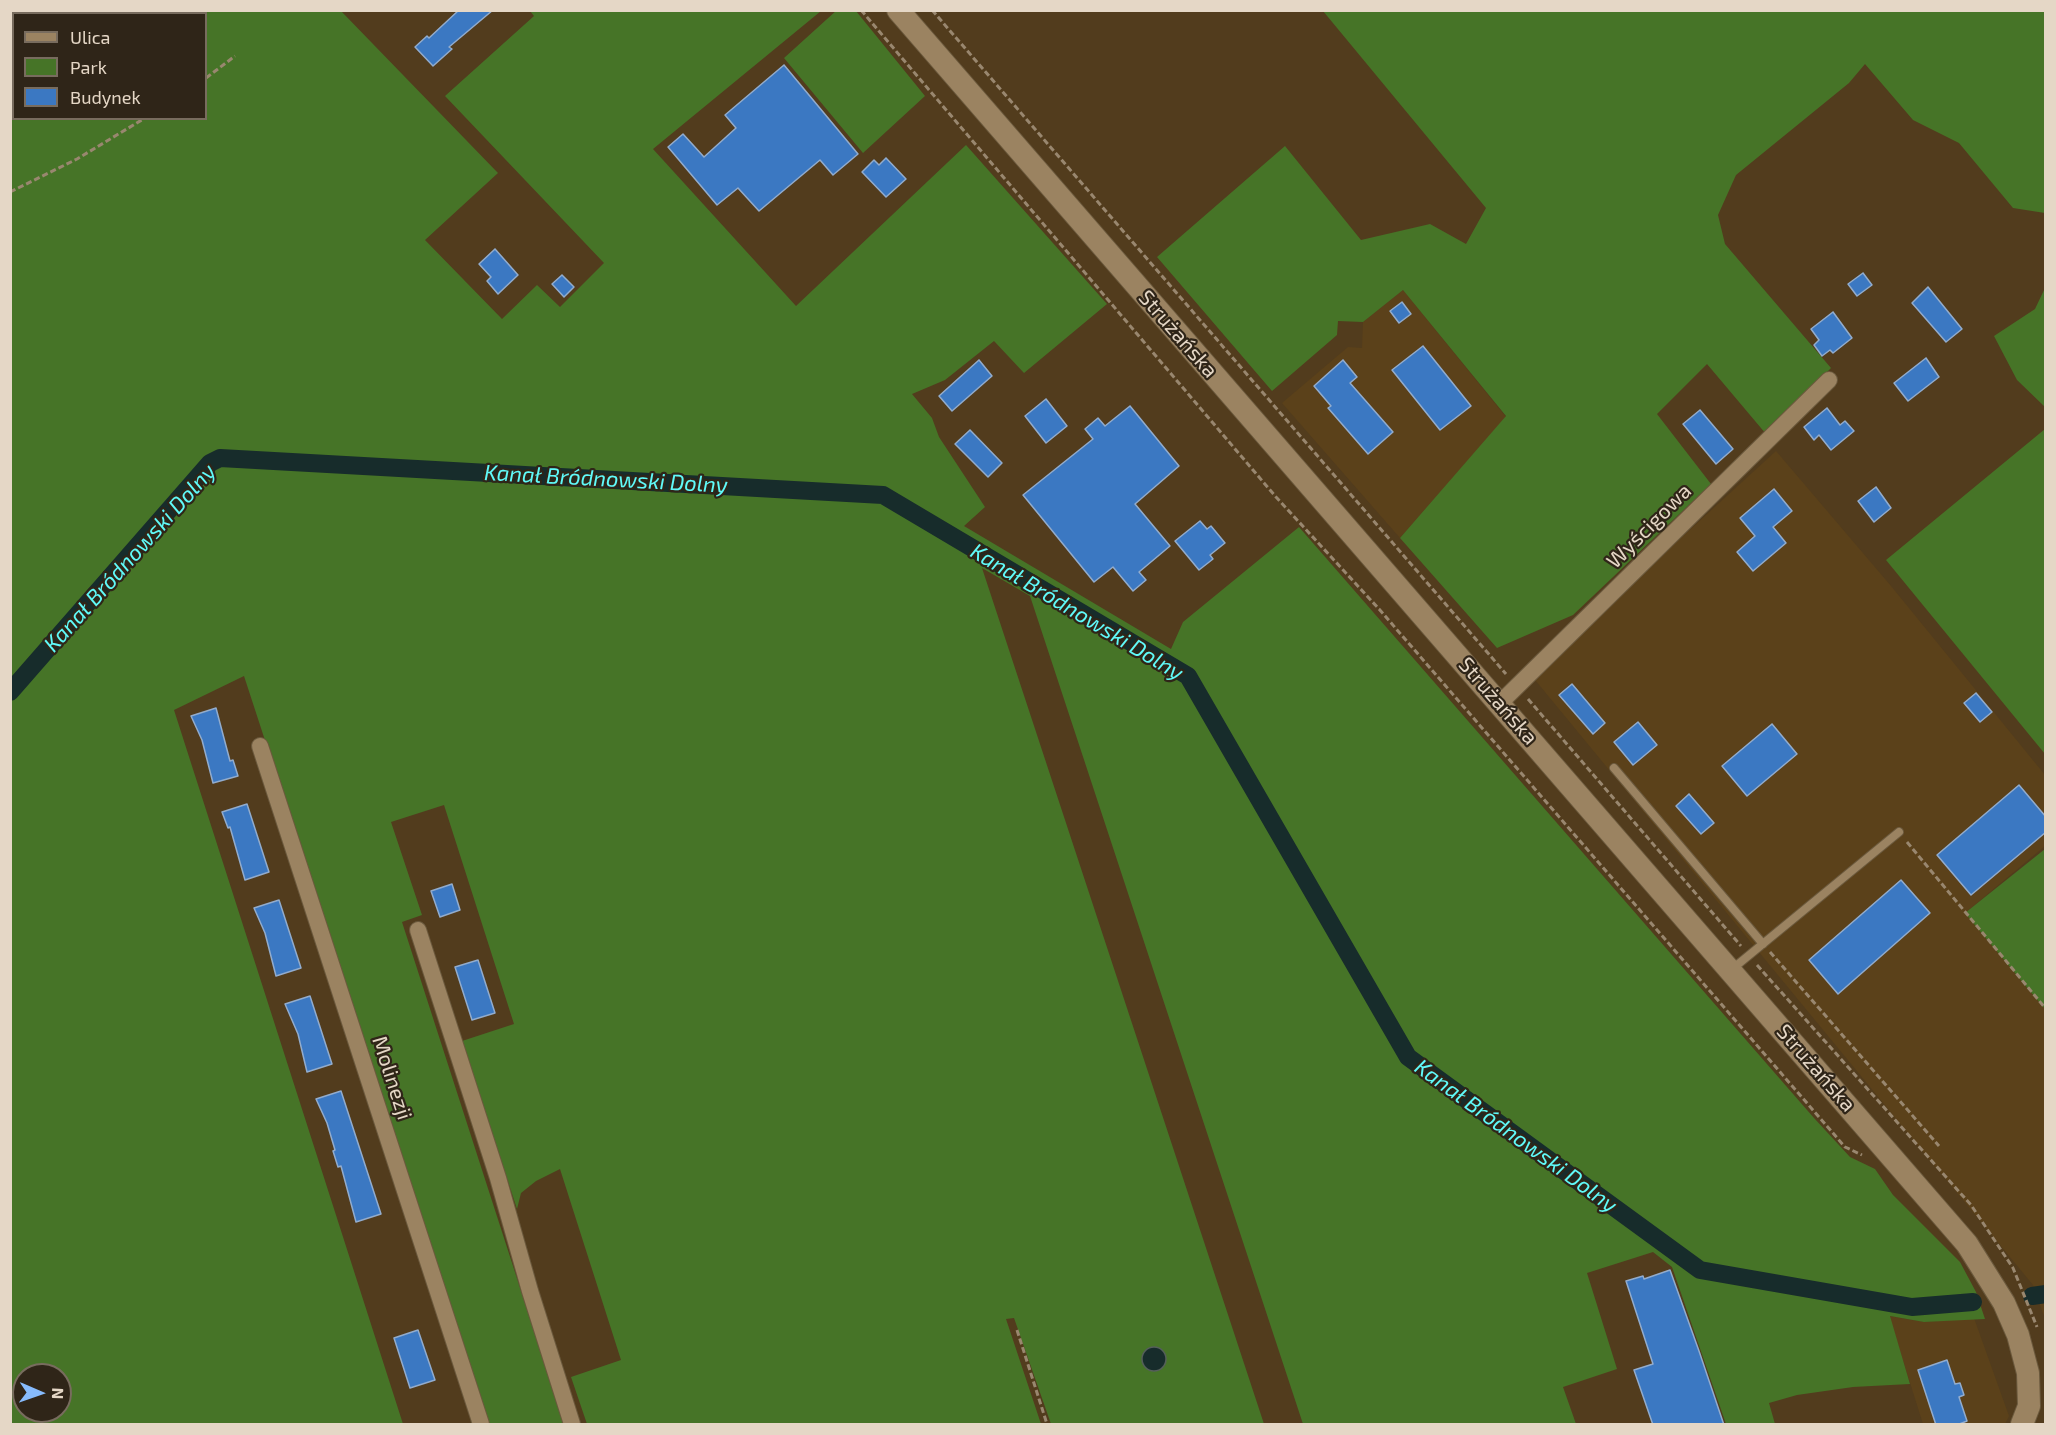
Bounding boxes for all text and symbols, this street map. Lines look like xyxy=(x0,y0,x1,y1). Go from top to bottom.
legend xyxy=(12,12,207,120)
text: Ulica xyxy=(70,26,110,48)
text: Park xyxy=(70,56,107,78)
text: Budynek xyxy=(70,86,141,108)
street label: Strużańska xyxy=(1133,285,1223,383)
water label: Kanał Bródnowski Dolny xyxy=(39,459,221,657)
water label: Kanał Bródnowski Dolny xyxy=(484,459,728,499)
street label: Wyścigowa xyxy=(1601,478,1697,574)
water label: Kanał Bródnowski Dolny xyxy=(966,538,1188,686)
street label: Strużańska xyxy=(1453,652,1543,750)
street label: Strużańska xyxy=(1771,1019,1861,1117)
street label: Molinezji xyxy=(367,1033,417,1123)
water label: Kanał Bródnowski Dolny xyxy=(1410,1054,1622,1218)
north arrow xyxy=(12,1363,72,1423)
text: N xyxy=(49,1387,68,1400)

